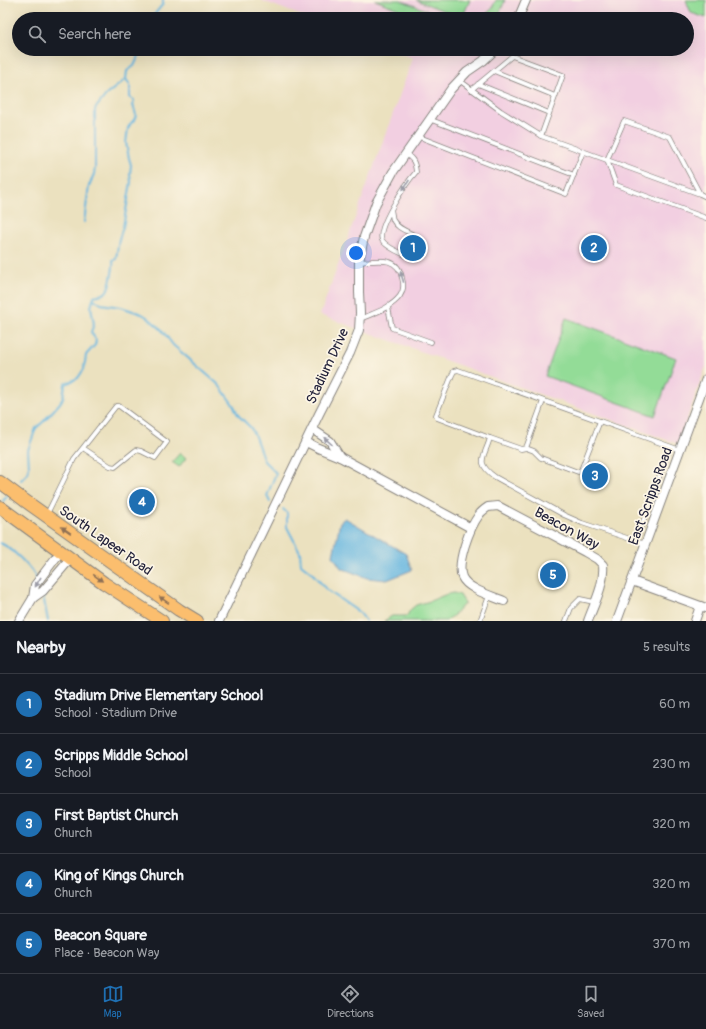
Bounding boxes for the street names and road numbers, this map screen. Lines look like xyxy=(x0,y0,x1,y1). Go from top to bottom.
street label: Stadium Drive xyxy=(302,326,352,407)
street label: East Scripps Road xyxy=(625,445,676,547)
street label: South Lapeer Road xyxy=(56,502,156,579)
street label: Beacon Way xyxy=(531,504,602,553)

